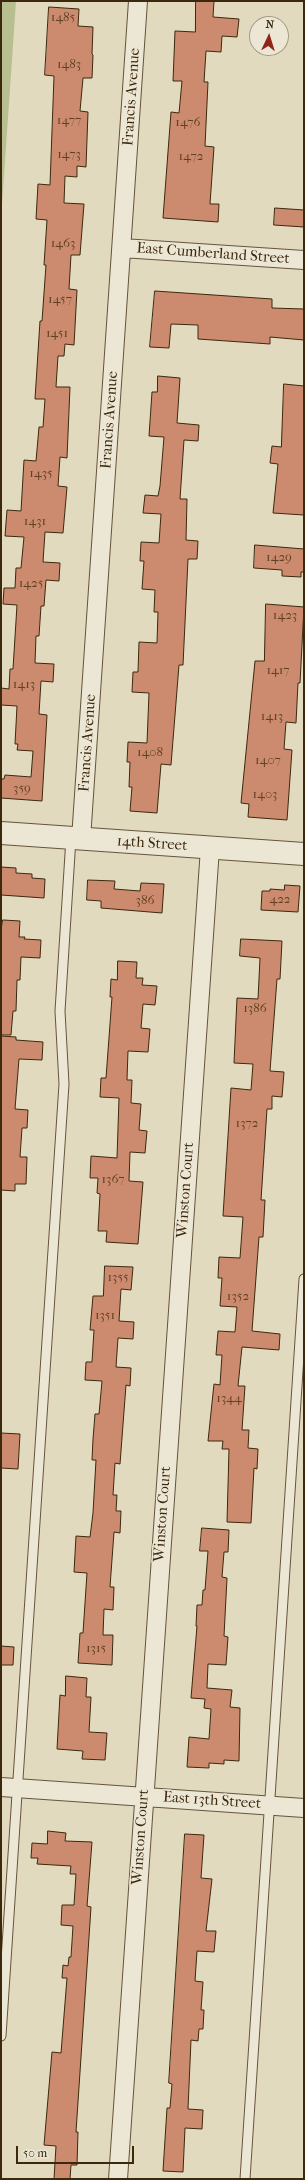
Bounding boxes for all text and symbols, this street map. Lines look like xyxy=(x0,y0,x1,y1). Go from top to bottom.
house number: 1485 xyxy=(51,10,75,26)
north arrow xyxy=(249,16,289,56)
text: N xyxy=(265,18,274,31)
street label: Francis Avenue xyxy=(120,47,144,147)
house number: 1483 xyxy=(57,57,81,73)
house number: 1477 xyxy=(57,113,81,129)
house number: 1476 xyxy=(175,115,201,131)
house number: 1473 xyxy=(57,147,81,163)
house number: 1472 xyxy=(179,149,203,165)
house number: 1463 xyxy=(51,236,75,252)
street label: East Cumberland Street xyxy=(136,240,290,268)
house number: 1457 xyxy=(48,292,72,308)
house number: 1451 xyxy=(46,326,68,342)
street label: Francis Avenue xyxy=(98,370,122,470)
house number: 1435 xyxy=(29,466,53,482)
house number: 1431 xyxy=(24,514,46,530)
house number: 1429 xyxy=(266,550,292,566)
house number: 1425 xyxy=(19,576,43,592)
house number: 1423 xyxy=(273,608,297,624)
house number: 1417 xyxy=(266,663,290,679)
house number: 1413 xyxy=(13,677,35,693)
street label: Francis Avenue xyxy=(76,693,100,793)
house number: 1413 xyxy=(261,709,283,725)
house number: 1408 xyxy=(137,745,163,761)
house number: 1407 xyxy=(255,753,281,769)
house number: 359 xyxy=(13,781,31,797)
house number: 1403 xyxy=(253,787,277,803)
street label: 14th Street xyxy=(116,833,188,855)
house number: 422 xyxy=(269,892,291,908)
house number: 386 xyxy=(136,893,154,909)
house number: 1386 xyxy=(243,1001,267,1017)
house number: 1372 xyxy=(236,1116,258,1132)
street label: Winston Court xyxy=(174,1142,198,1238)
house number: 1367 xyxy=(101,1172,125,1188)
house number: 1355 xyxy=(107,1270,129,1286)
house number: 1352 xyxy=(227,1289,249,1305)
house number: 1351 xyxy=(95,1308,115,1324)
house number: 1344 xyxy=(216,1391,242,1407)
street label: Winston Court xyxy=(151,1466,175,1562)
house number: 1315 xyxy=(86,1641,106,1657)
street label: Winston Court xyxy=(129,1789,153,1885)
street label: East 13th Street xyxy=(162,1789,262,1813)
scale bar xyxy=(18,2138,136,2164)
text: 50 m xyxy=(23,2146,47,2160)

